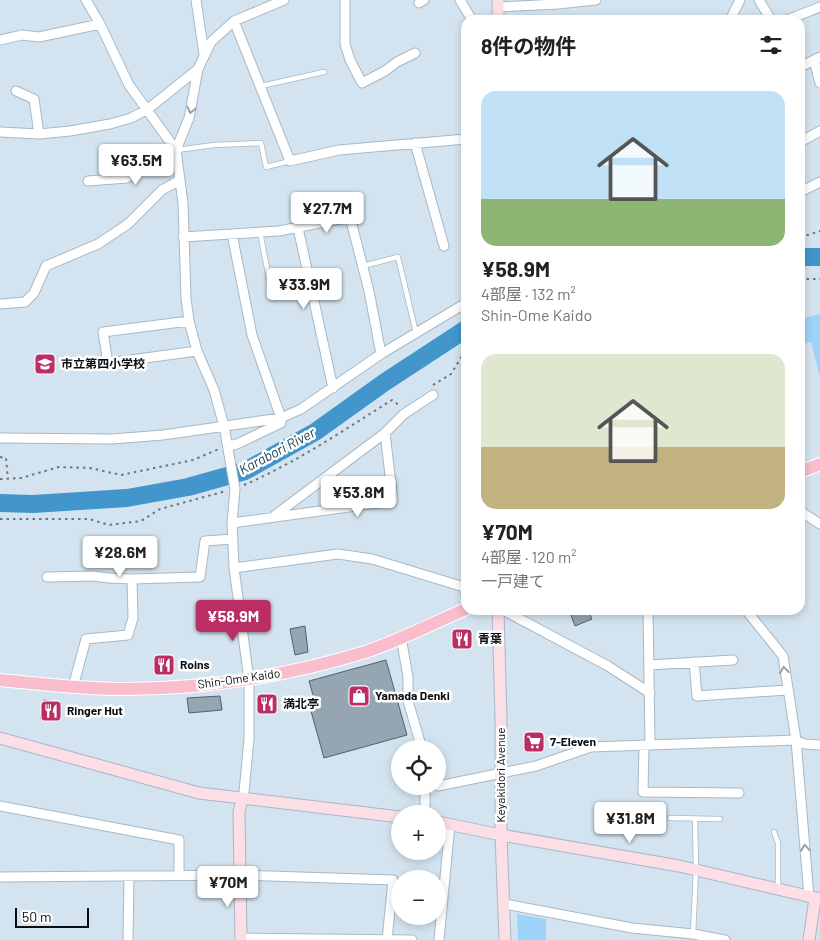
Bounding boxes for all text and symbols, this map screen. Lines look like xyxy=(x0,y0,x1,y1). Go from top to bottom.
icon: filters xyxy=(757,31,785,59)
text: 8件の物件 xyxy=(481,33,576,58)
one-way arrow xyxy=(186,106,197,115)
icon: home xyxy=(588,124,678,214)
pin: ¥63.5M xyxy=(95,144,177,186)
text: ¥63.5M xyxy=(110,150,162,169)
pin: ¥27.7M xyxy=(286,192,368,234)
text: ¥27.7M xyxy=(302,198,352,217)
text: ¥58.9M xyxy=(481,256,550,281)
pin: ¥33.9M xyxy=(263,268,345,310)
text: ¥33.9M xyxy=(278,274,330,293)
text: 4部屋 · 132 m² xyxy=(481,284,576,303)
text: Shin-Ome Kaido xyxy=(481,305,592,324)
school or university icon: 市立第四小学校 xyxy=(33,352,57,376)
place label: 市立第四小学校 xyxy=(61,356,145,370)
icon: home xyxy=(588,386,678,476)
water label: Karabori River xyxy=(236,423,319,478)
pin: ¥53.8M xyxy=(317,476,399,518)
text: ¥53.8M xyxy=(332,482,384,501)
text: ¥70M xyxy=(481,519,533,544)
pin: ¥28.6M xyxy=(79,536,161,578)
text: ¥28.6M xyxy=(94,542,146,561)
text: 4部屋 · 120 m² xyxy=(481,547,576,566)
text: 一戸建て xyxy=(481,571,545,590)
pin: ¥58.9M xyxy=(192,600,274,642)
text: ¥58.9M xyxy=(207,606,259,625)
restaurant icon: 青葉 xyxy=(450,627,474,651)
place label: 青葉 xyxy=(478,631,502,645)
restaurant icon: Roins xyxy=(152,653,176,677)
place label: Roins xyxy=(180,657,210,671)
street label: Shin-Ome Kaido xyxy=(197,665,281,691)
one-way arrow xyxy=(780,665,790,674)
shop icon: Yamada Denki xyxy=(347,684,371,708)
place label: Yamada Denki xyxy=(375,688,450,702)
restaurant icon: 満北亭 xyxy=(255,692,279,716)
place label: 満北亭 xyxy=(283,696,319,710)
restaurant icon: Ringer Hut xyxy=(39,699,63,723)
place label: Ringer Hut xyxy=(67,703,123,717)
street label: Keyakidori Avenue xyxy=(493,727,507,823)
supermarket icon: 7-Eleven xyxy=(522,730,546,754)
place label: 7-Eleven xyxy=(550,734,596,748)
map controls xyxy=(391,740,446,925)
button: locate xyxy=(391,740,446,795)
pin: ¥31.8M xyxy=(589,802,671,844)
button: + xyxy=(391,805,446,860)
text: ¥31.8M xyxy=(605,808,655,827)
one-way arrow xyxy=(800,844,811,852)
pin: ¥70M xyxy=(198,866,258,908)
button: − xyxy=(391,870,446,925)
text: ¥70M xyxy=(208,872,248,891)
scale bar xyxy=(15,905,89,928)
text: 50 m xyxy=(22,908,51,925)

